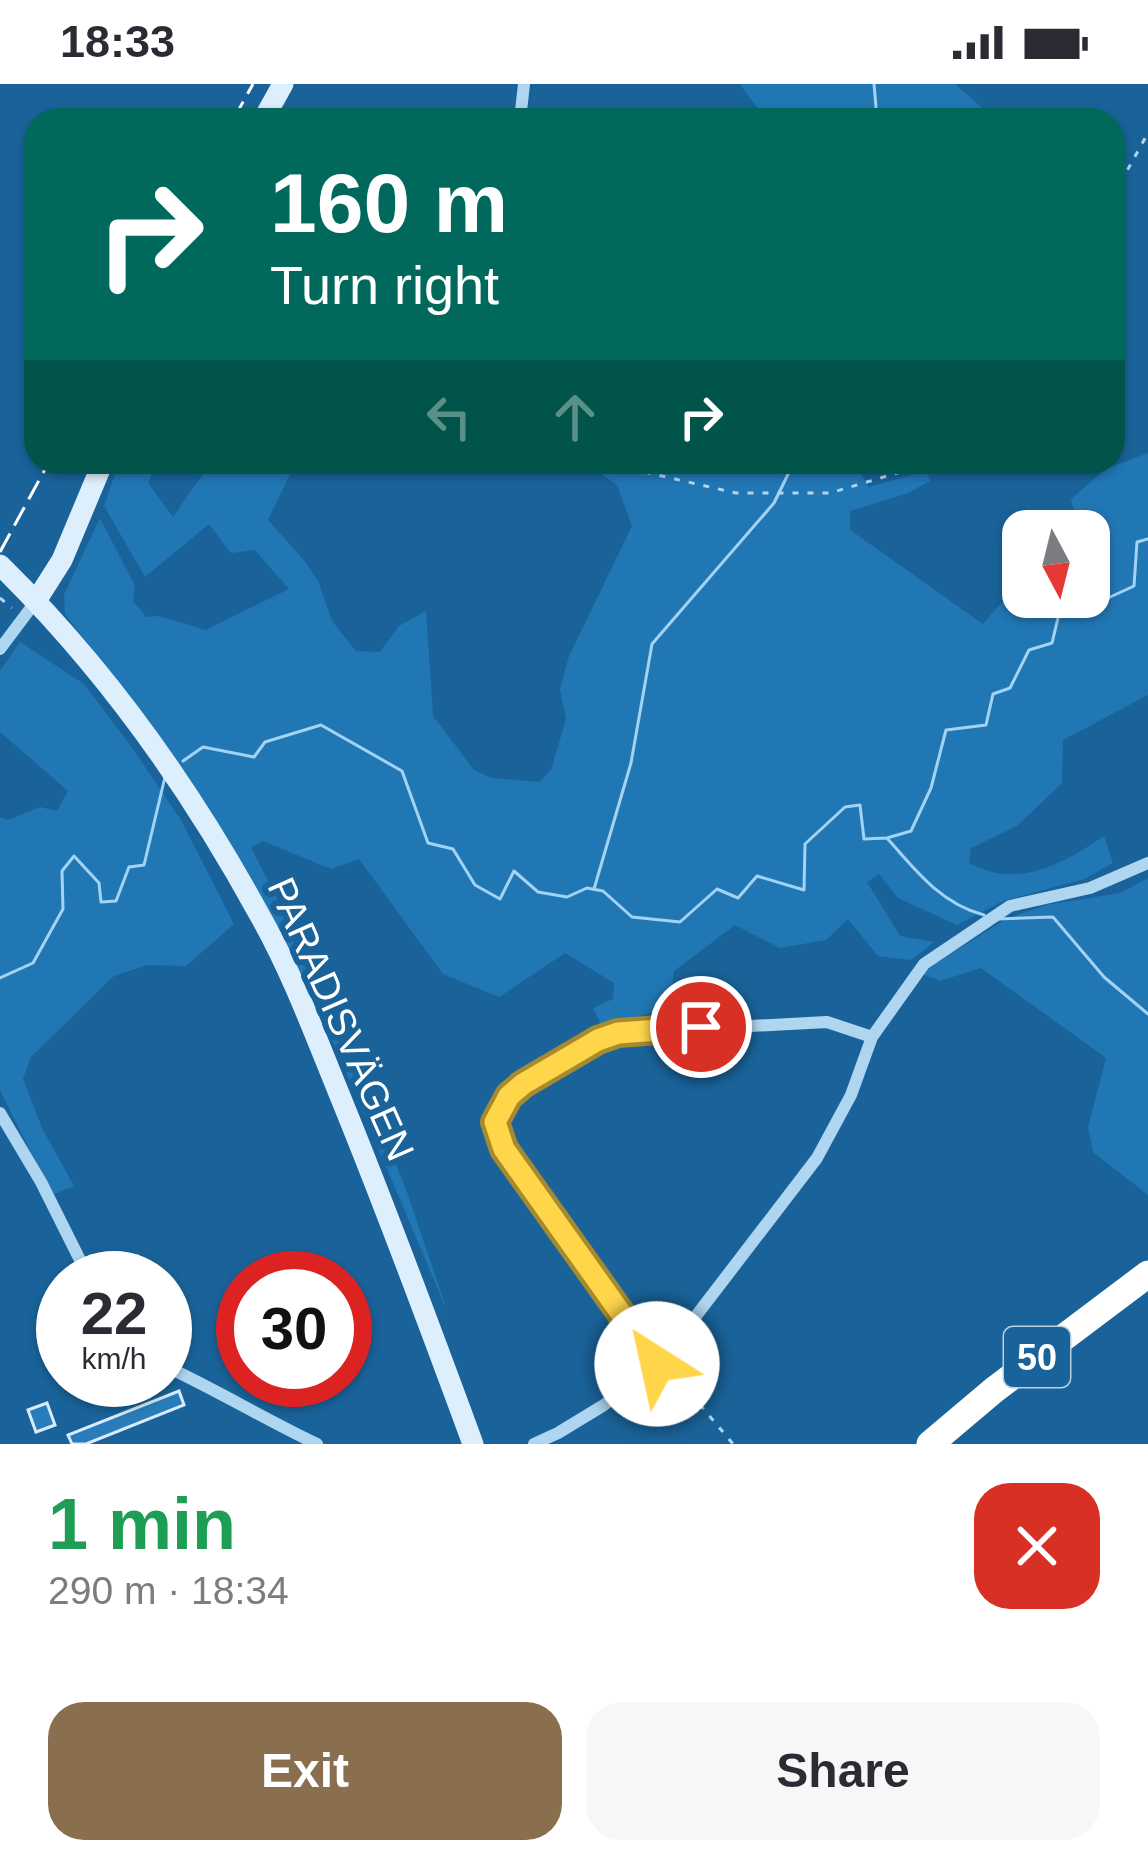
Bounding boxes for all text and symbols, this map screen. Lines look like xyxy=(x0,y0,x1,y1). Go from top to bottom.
text: 18:33 xyxy=(60,16,175,67)
icon: right xyxy=(72,156,228,312)
text: 160 m xyxy=(270,156,508,250)
text: Turn right xyxy=(270,255,499,315)
icon: left xyxy=(416,384,482,450)
icon: ahead xyxy=(542,384,608,450)
icon: right xyxy=(668,384,734,450)
north arrow xyxy=(1002,510,1110,618)
map controls xyxy=(1002,510,1110,618)
street label: PARADISVÄGEN xyxy=(259,871,423,1167)
pin xyxy=(650,976,752,1078)
icon: arrive xyxy=(668,994,734,1060)
speed limit sign: 30 xyxy=(216,1251,372,1407)
text: 22 xyxy=(81,1280,147,1347)
position arrow xyxy=(594,1301,720,1427)
road number: 50 xyxy=(1004,1327,1070,1387)
text: km/h xyxy=(81,1342,147,1375)
button: close xyxy=(974,1483,1100,1609)
text: 1 min xyxy=(48,1484,236,1564)
text: 290 m · 18:34 xyxy=(48,1569,289,1612)
button: Exit xyxy=(48,1702,562,1840)
button: Share xyxy=(586,1702,1100,1840)

